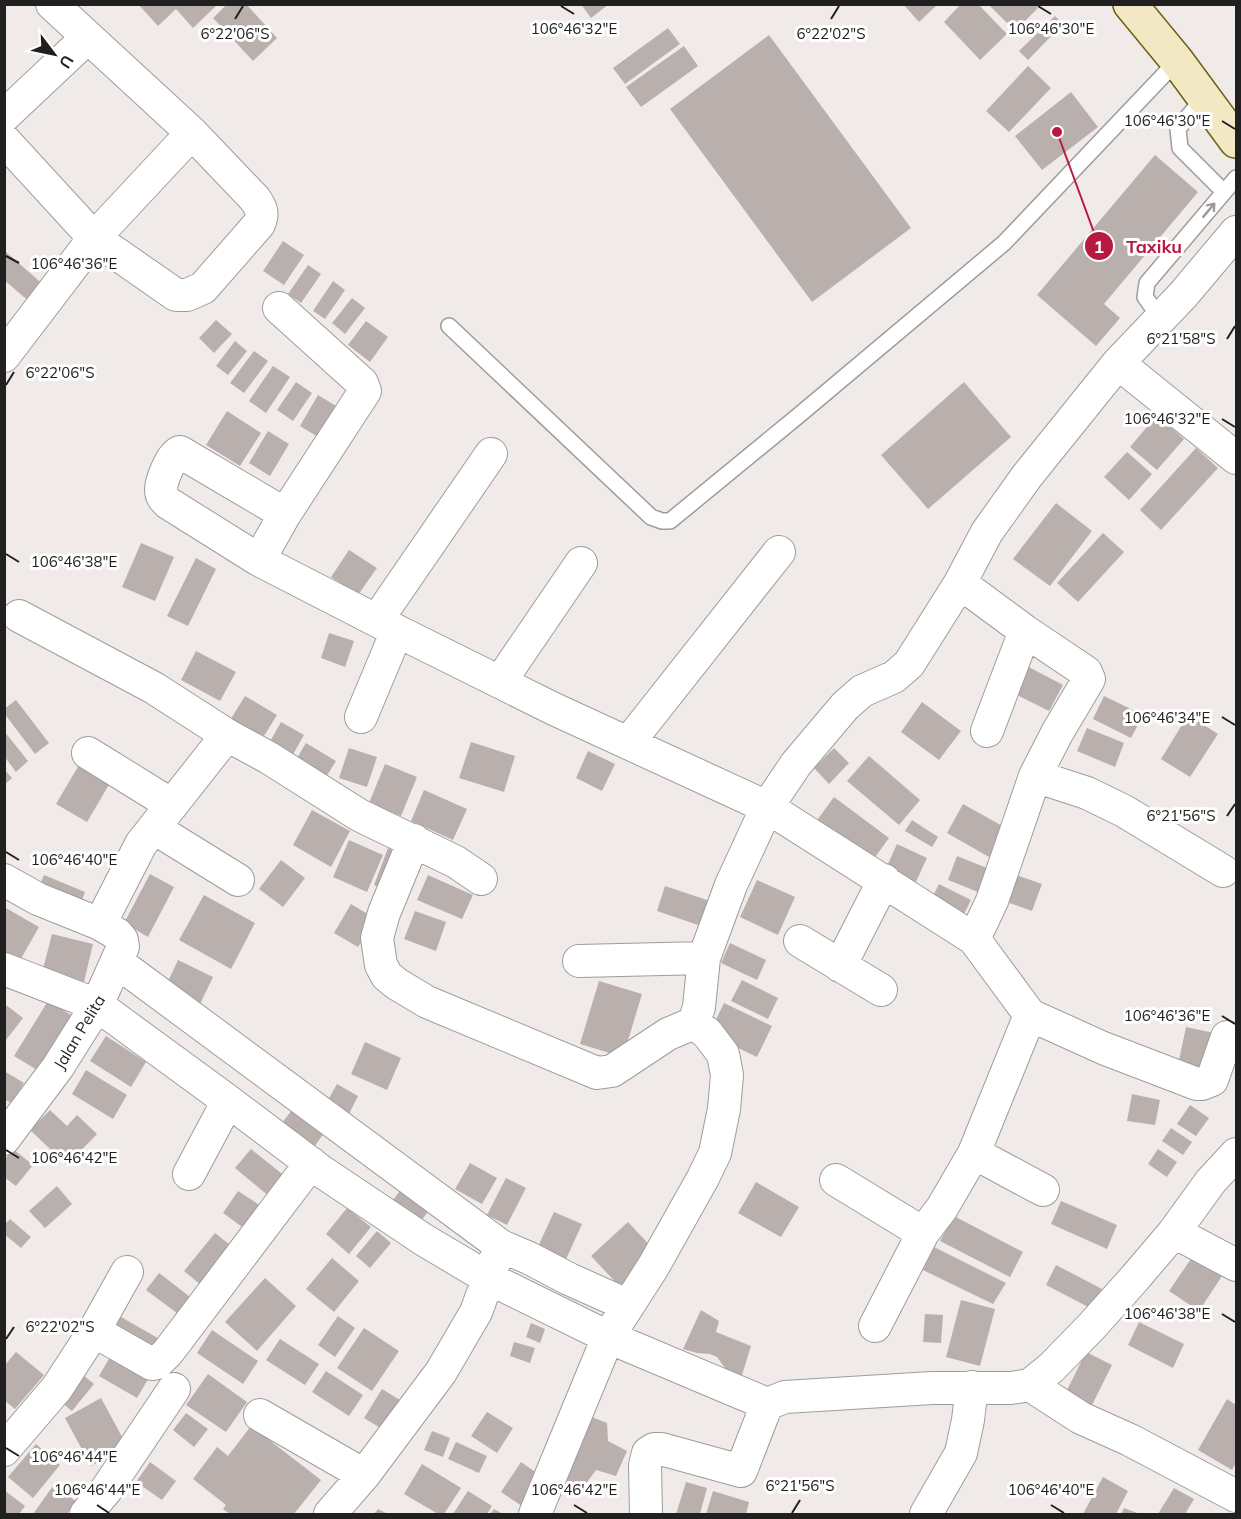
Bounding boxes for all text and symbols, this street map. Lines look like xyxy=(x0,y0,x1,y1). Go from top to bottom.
text: 106°46'32"E xyxy=(531,19,617,38)
text: 106°46'30"E xyxy=(1008,19,1094,38)
north arrow xyxy=(24,24,84,84)
text: 6°22'06"S xyxy=(200,24,270,43)
text: 6°22'02"S xyxy=(796,24,866,43)
text: U xyxy=(55,52,78,72)
text: 106°46'30"E xyxy=(1124,111,1210,130)
one-way arrow xyxy=(1202,203,1216,218)
callout: Taxiku xyxy=(1084,228,1194,264)
text: 1 xyxy=(1094,235,1104,258)
text: Taxiku xyxy=(1126,235,1182,258)
text: 106°46'36"E xyxy=(31,254,117,273)
text: 6°21'58"S xyxy=(1146,329,1216,348)
text: 6°22'06"S xyxy=(25,363,95,382)
text: 106°46'32"E xyxy=(1124,409,1210,428)
text: 106°46'38"E xyxy=(31,552,117,571)
text: 106°46'34"E xyxy=(1124,708,1210,727)
text: 6°21'56"S xyxy=(1146,806,1216,825)
text: 106°46'40"E xyxy=(31,850,117,869)
street label: Jalan Pelita xyxy=(49,991,109,1073)
text: 106°46'36"E xyxy=(1124,1006,1210,1025)
text: 106°46'42"E xyxy=(31,1148,117,1167)
text: 106°46'38"E xyxy=(1124,1304,1210,1323)
text: 6°22'02"S xyxy=(25,1317,95,1336)
text: 106°46'44"E xyxy=(31,1447,117,1466)
text: 6°21'56"S xyxy=(765,1476,835,1495)
text: 106°46'44"E xyxy=(54,1480,140,1499)
text: 106°46'42"E xyxy=(531,1480,617,1499)
text: 106°46'40"E xyxy=(1008,1480,1094,1499)

